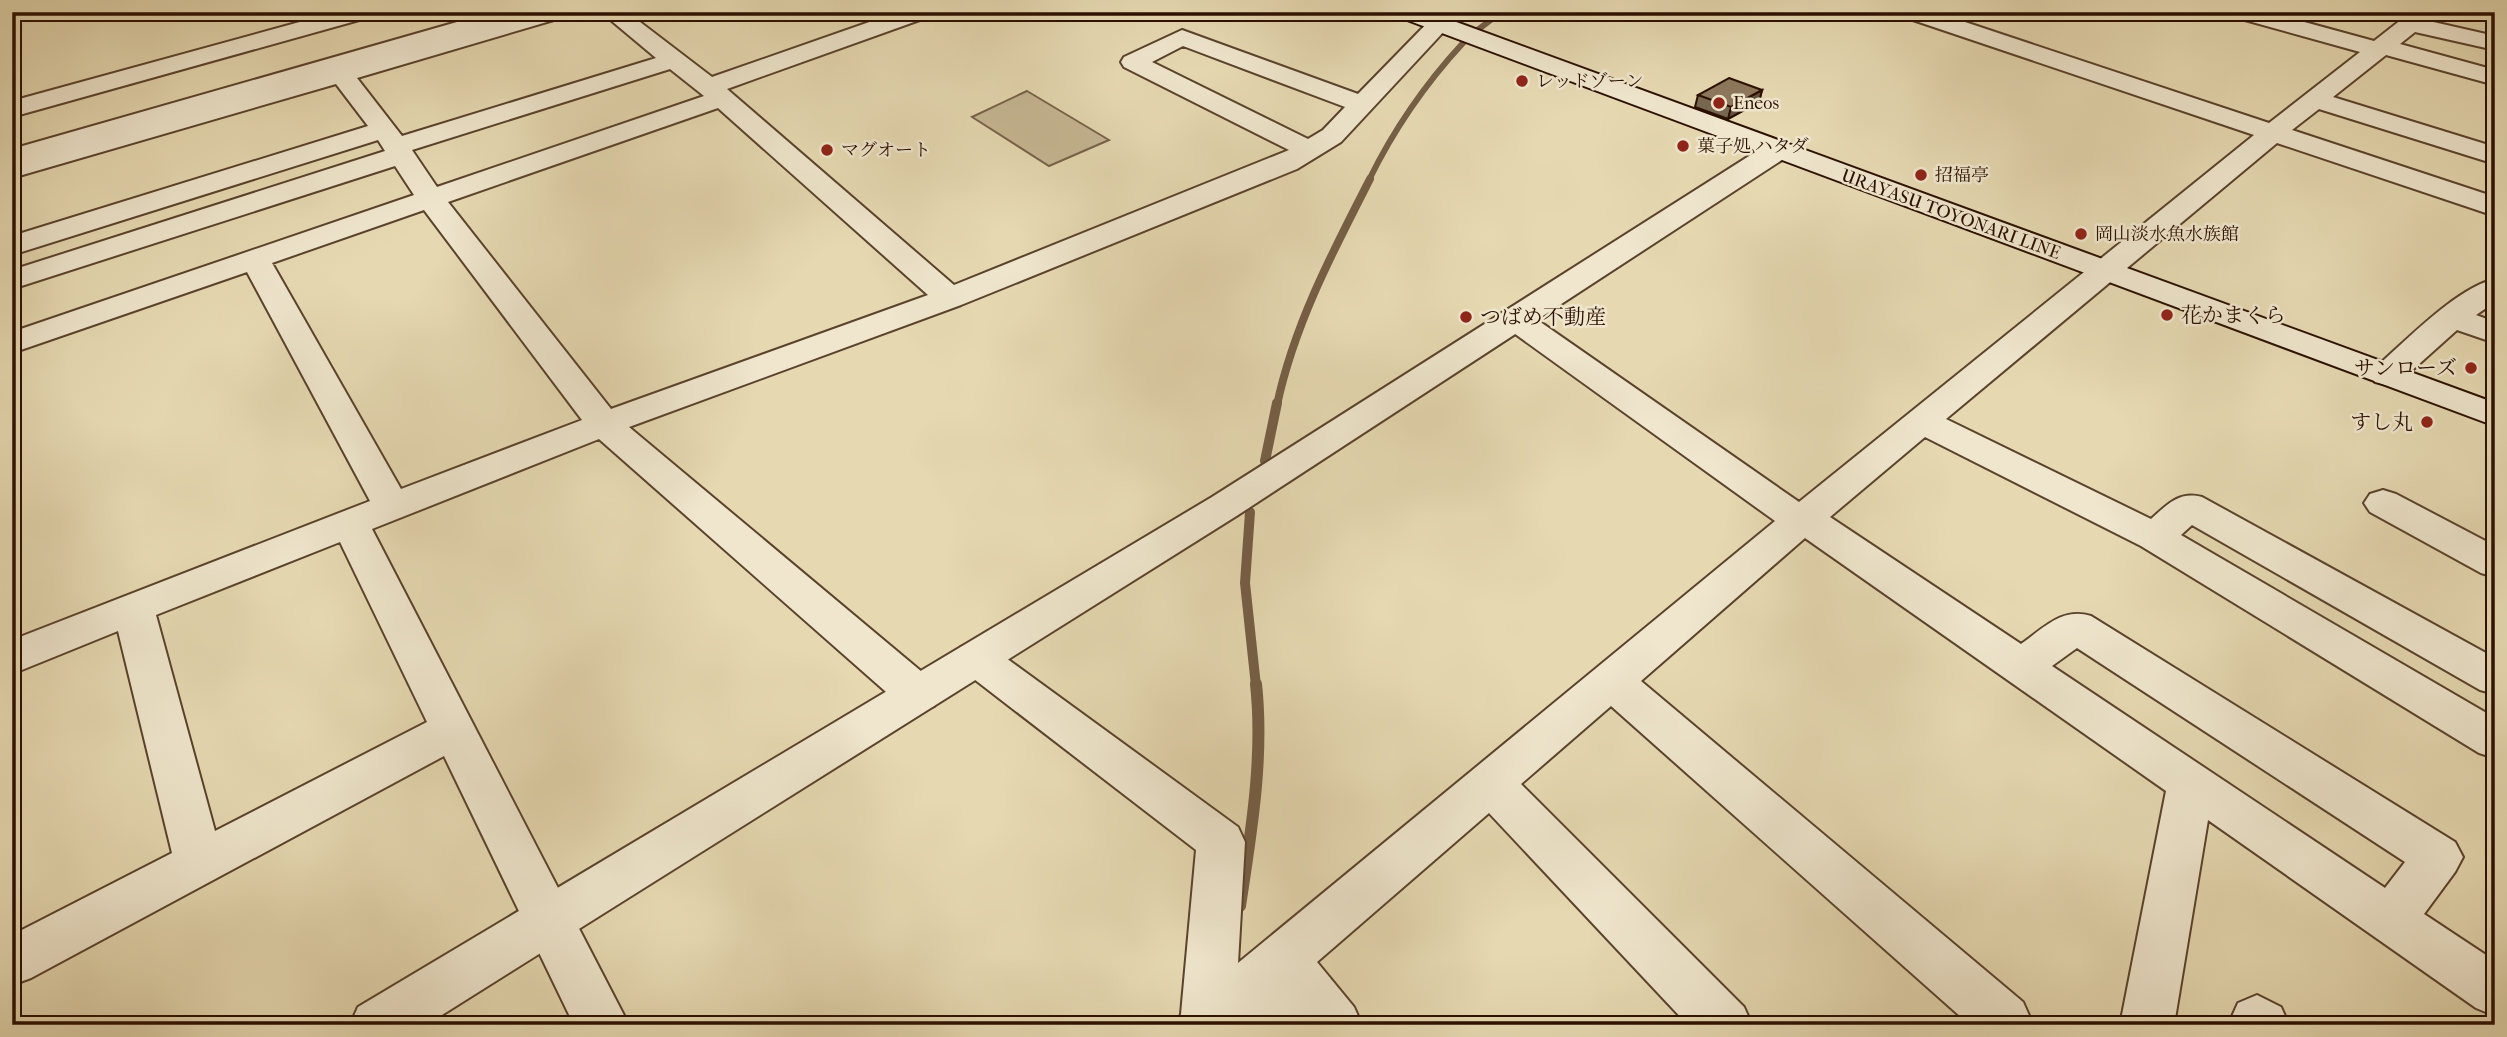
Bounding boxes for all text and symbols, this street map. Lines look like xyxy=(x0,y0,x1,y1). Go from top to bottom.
place label: レッドゾーン xyxy=(1536,71,1643,92)
marker: レッドゾーン xyxy=(1514,73,1530,89)
place label: Eneos xyxy=(1733,93,1779,114)
marker: Eneos xyxy=(1711,95,1727,111)
place label: 菓子処 ハタダ xyxy=(1697,136,1809,157)
marker: 菓子処 ハタダ xyxy=(1675,138,1691,154)
place label: マグオート xyxy=(841,140,931,161)
marker: マグオート xyxy=(819,142,835,158)
street label: URAYASU TOYONARI LINE xyxy=(1838,165,2063,264)
place label: 招福亭 xyxy=(1935,165,1989,186)
marker: 招福亭 xyxy=(1913,167,1929,183)
place label: 岡山淡水魚水族館 xyxy=(2095,224,2239,245)
marker: 岡山淡水魚水族館 xyxy=(2073,226,2089,242)
place label: 花かまくら xyxy=(2181,303,2286,327)
place label: つばめ不動産 xyxy=(1480,305,1606,329)
marker: 花かまくら xyxy=(2159,307,2175,323)
marker: つばめ不動産 xyxy=(1458,309,1474,325)
place label: サンローズ xyxy=(2354,356,2457,380)
marker: サンローズ xyxy=(2463,360,2479,376)
place label: すし丸 xyxy=(2350,410,2413,434)
marker: すし丸 xyxy=(2419,414,2435,430)

